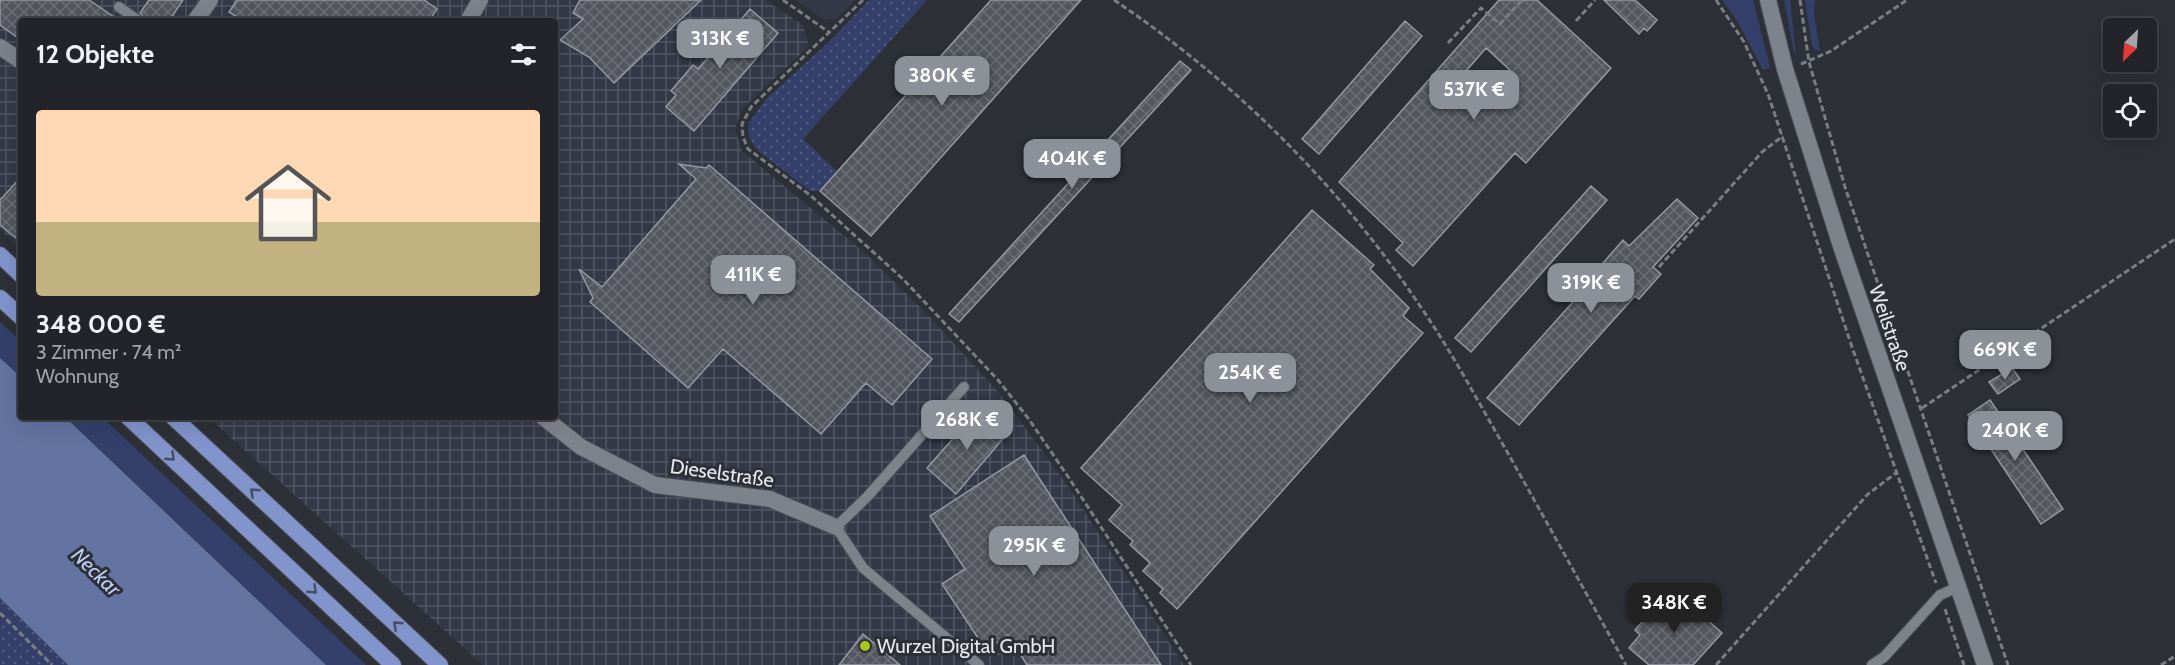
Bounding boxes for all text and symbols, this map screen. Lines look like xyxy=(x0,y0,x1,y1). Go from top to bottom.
north arrow xyxy=(2103,18,2157,72)
map controls xyxy=(2103,18,2157,138)
pin: 313K € xyxy=(671,19,769,70)
text: 313K € xyxy=(691,26,749,50)
text: 12 Objekte xyxy=(36,38,154,70)
icon: filters xyxy=(507,38,540,71)
pin: 380K € xyxy=(893,56,991,107)
text: 380K € xyxy=(909,63,975,87)
pin: 537K € xyxy=(1425,70,1523,121)
text: 537K € xyxy=(1443,77,1505,101)
button: locate xyxy=(2103,84,2157,138)
pin: 404K € xyxy=(1023,139,1121,190)
text: 404K € xyxy=(1038,146,1106,170)
icon: home xyxy=(234,149,342,257)
pin: 411K € xyxy=(704,255,802,306)
text: 411K € xyxy=(725,262,781,286)
pin: 319K € xyxy=(1542,263,1640,314)
text: 319K € xyxy=(1561,270,1621,294)
street label: Weilstraße xyxy=(1864,282,1916,374)
text: 348 000 € xyxy=(36,308,165,340)
pin: 669K € xyxy=(1956,330,2054,381)
text: 669K € xyxy=(1973,337,2037,361)
text: 3 Zimmer · 74 m² xyxy=(36,340,181,364)
pin: 254K € xyxy=(1201,353,1299,404)
text: 254K € xyxy=(1218,360,1282,384)
text: Wohnung xyxy=(36,364,119,388)
pin: 268K € xyxy=(918,400,1016,451)
text: 268K € xyxy=(935,407,999,431)
pin: 240K € xyxy=(1966,411,2064,462)
text: 240K € xyxy=(1982,418,2048,442)
one-way arrow xyxy=(164,450,175,461)
street label: Dieselstraße xyxy=(669,454,775,492)
one-way arrow xyxy=(250,488,261,499)
pin: 295K € xyxy=(985,526,1083,577)
text: 295K € xyxy=(1003,533,1065,557)
water label: Neckar xyxy=(67,542,127,602)
one-way arrow xyxy=(307,583,317,594)
pin: 348K € xyxy=(1625,583,1723,634)
text: 348K € xyxy=(1641,590,1707,614)
one-way arrow xyxy=(393,621,404,632)
place label: Wurzel Digital GmbH xyxy=(877,634,1055,658)
marker: Wurzel Digital GmbH xyxy=(858,639,872,653)

